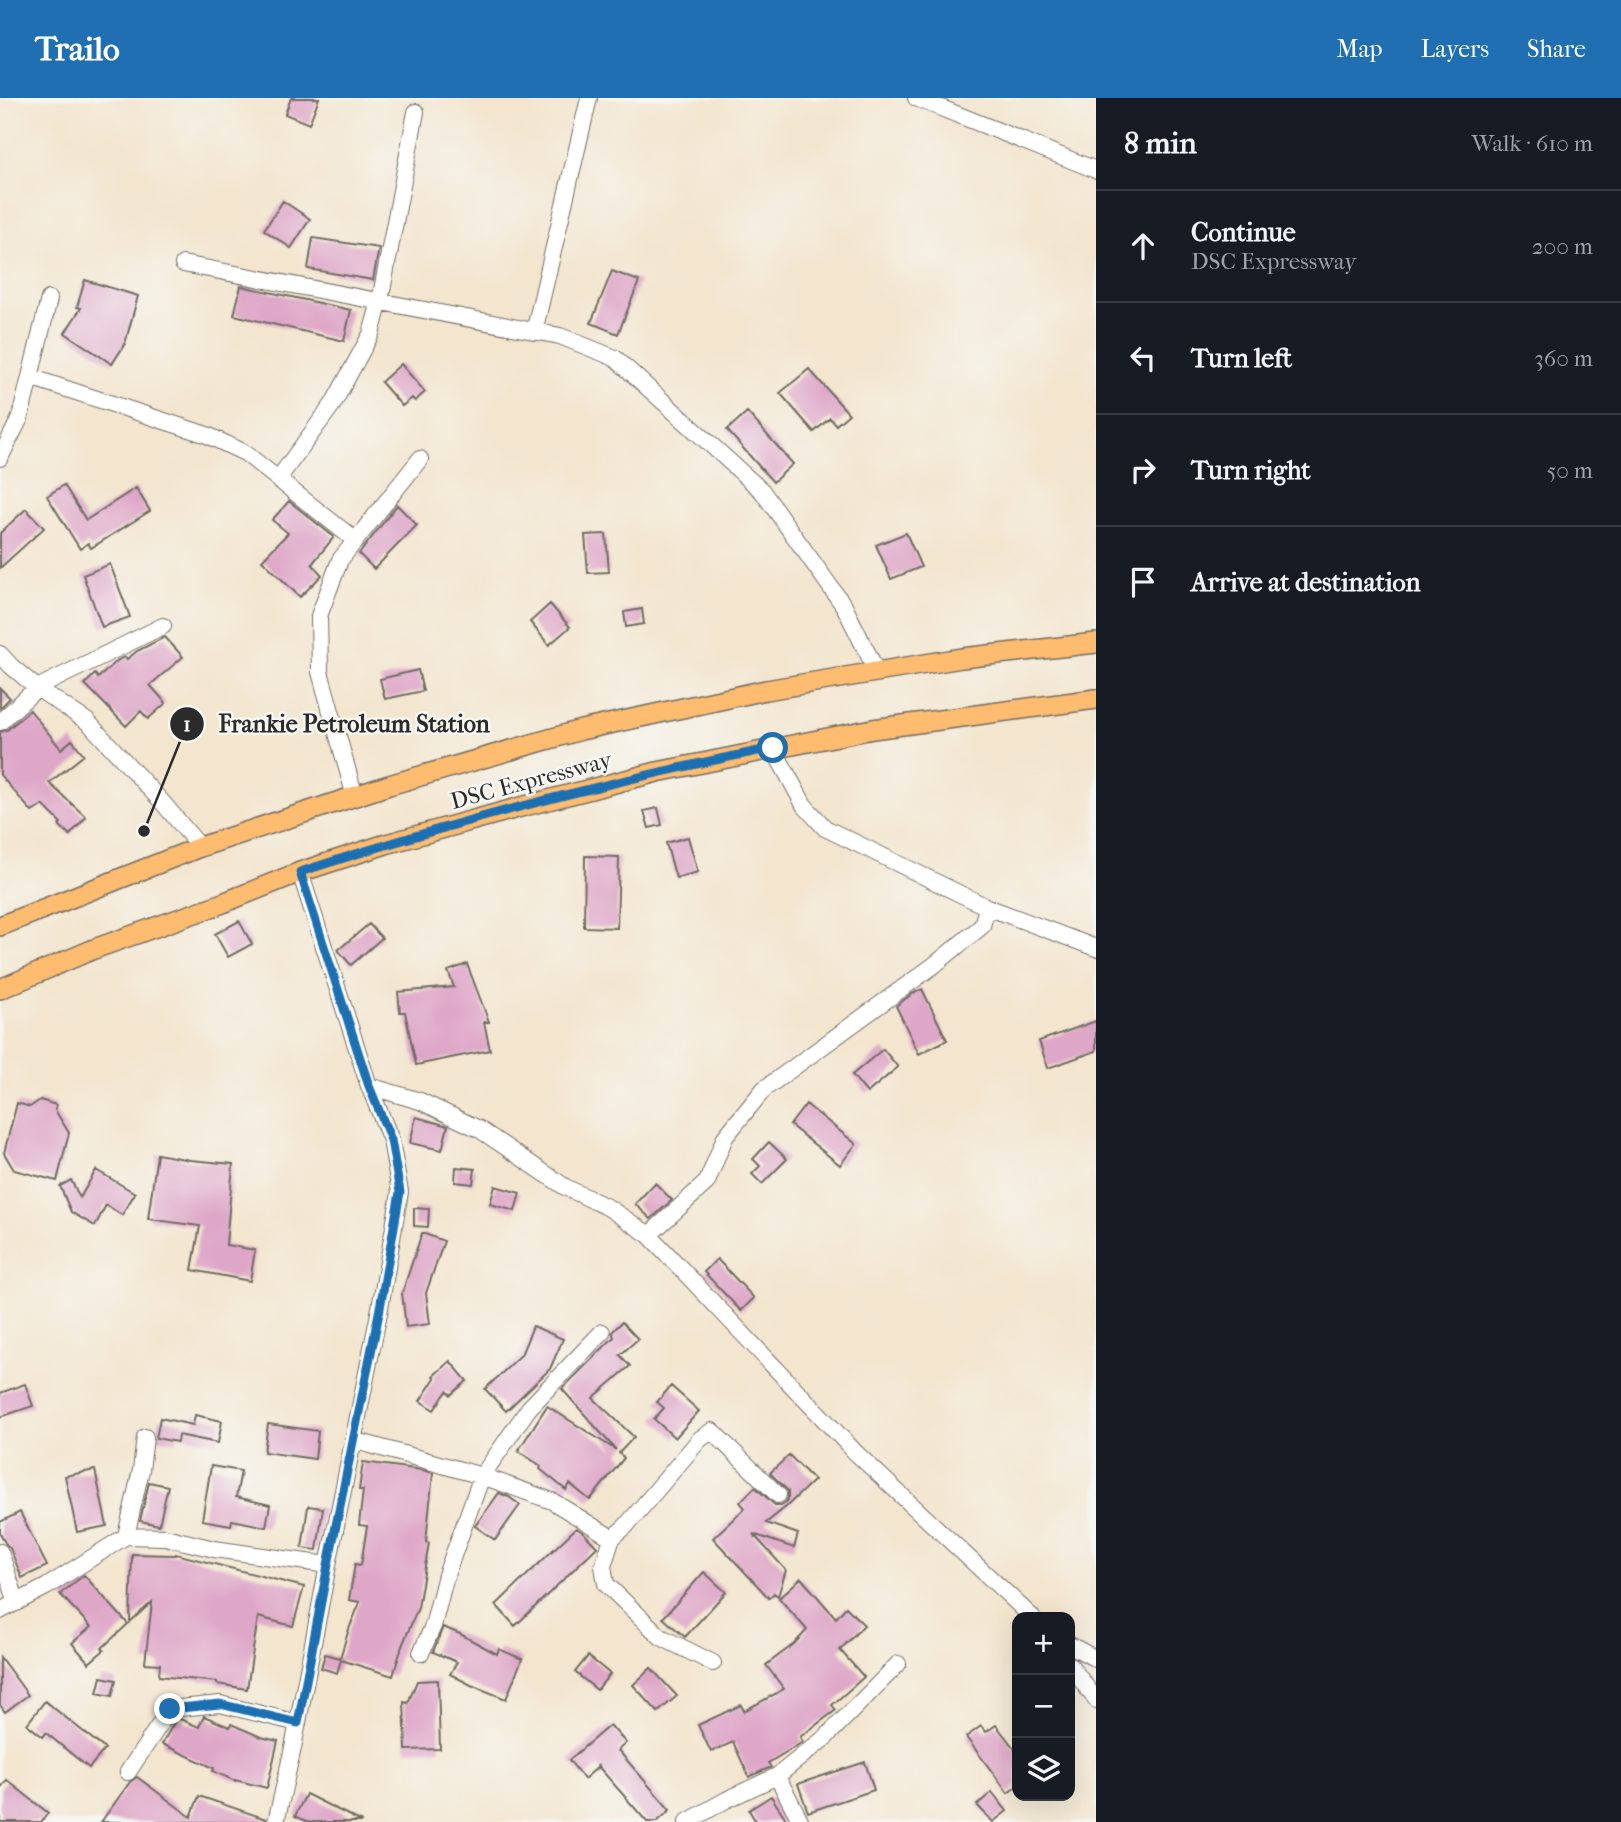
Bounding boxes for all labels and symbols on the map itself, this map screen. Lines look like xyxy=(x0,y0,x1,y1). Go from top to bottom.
callout: Frankie Petroleum Station xyxy=(169,701,503,746)
text: Frankie Petroleum Station xyxy=(217,710,491,738)
text: 1 xyxy=(183,712,191,736)
route start xyxy=(757,732,788,763)
street label: DSC Expressway xyxy=(448,746,615,815)
route end xyxy=(154,1693,185,1724)

